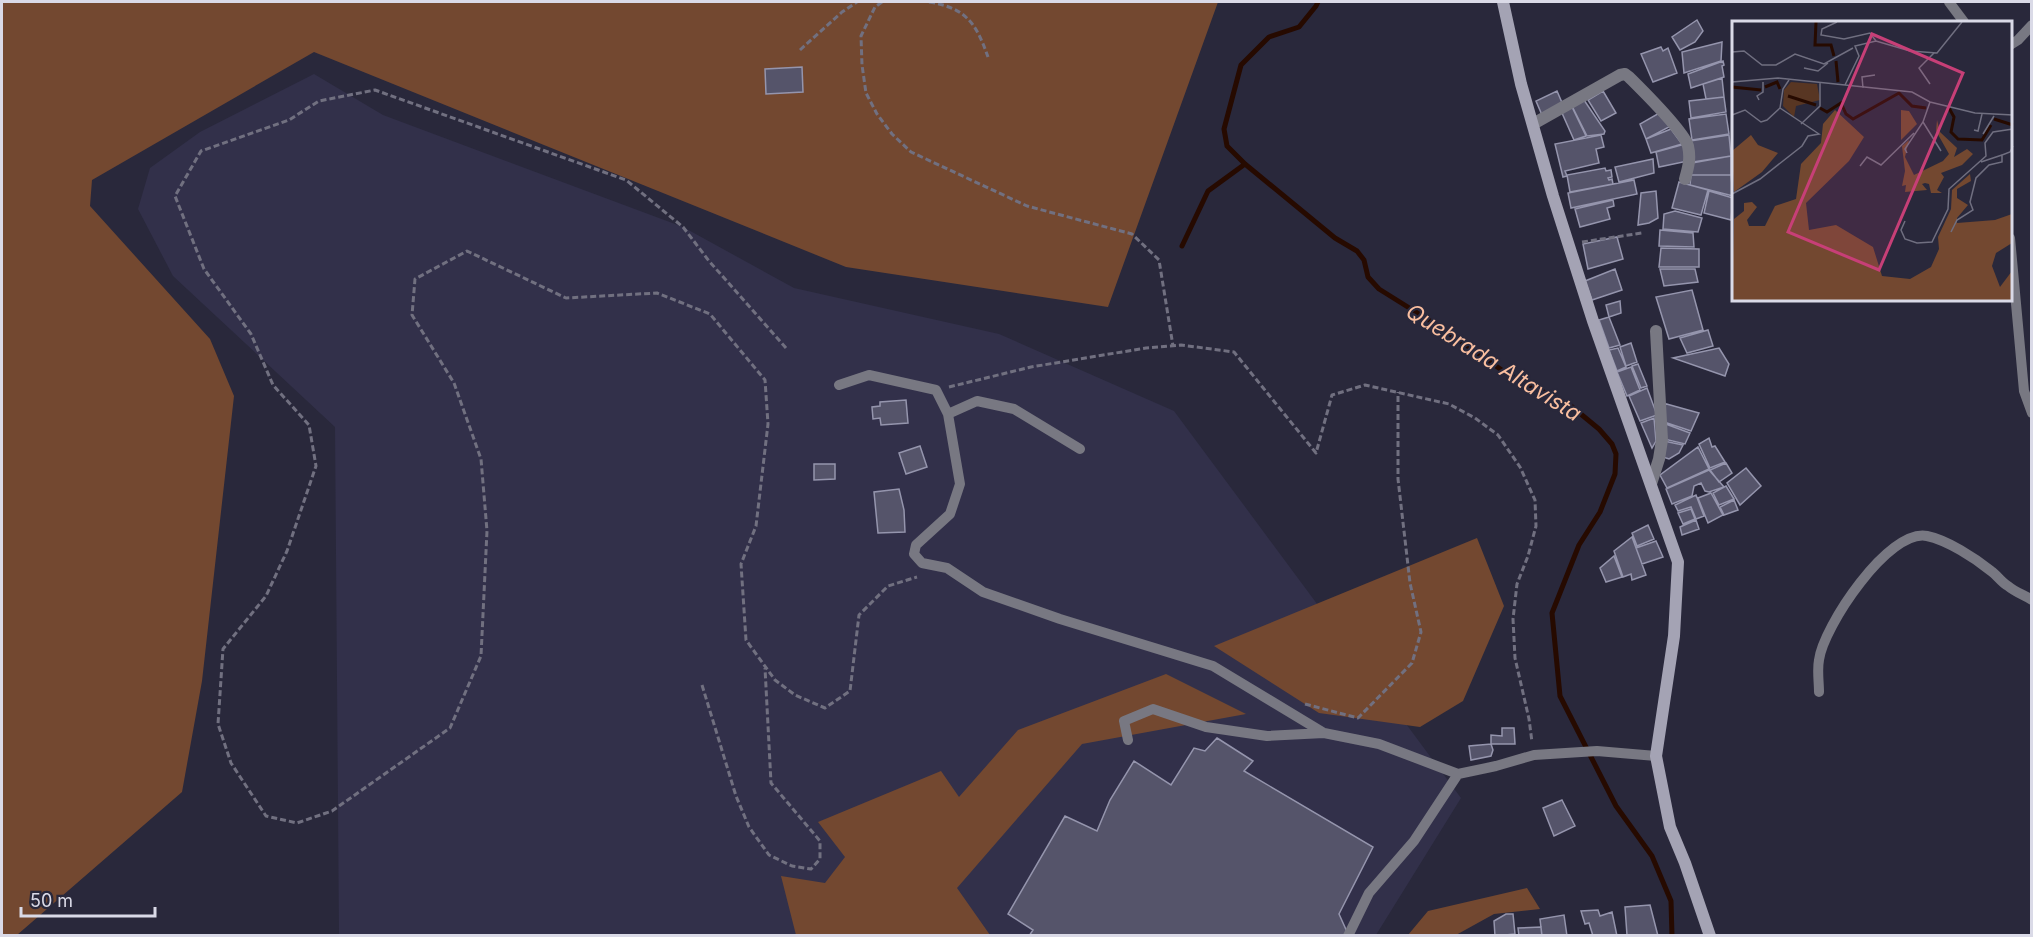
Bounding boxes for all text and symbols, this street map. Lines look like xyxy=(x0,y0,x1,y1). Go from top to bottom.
inset map xyxy=(1732,21,2012,302)
water label: Quebrada Altavista xyxy=(1402,298,1586,426)
scale bar xyxy=(21,880,154,918)
text: 50 m xyxy=(30,890,73,911)

